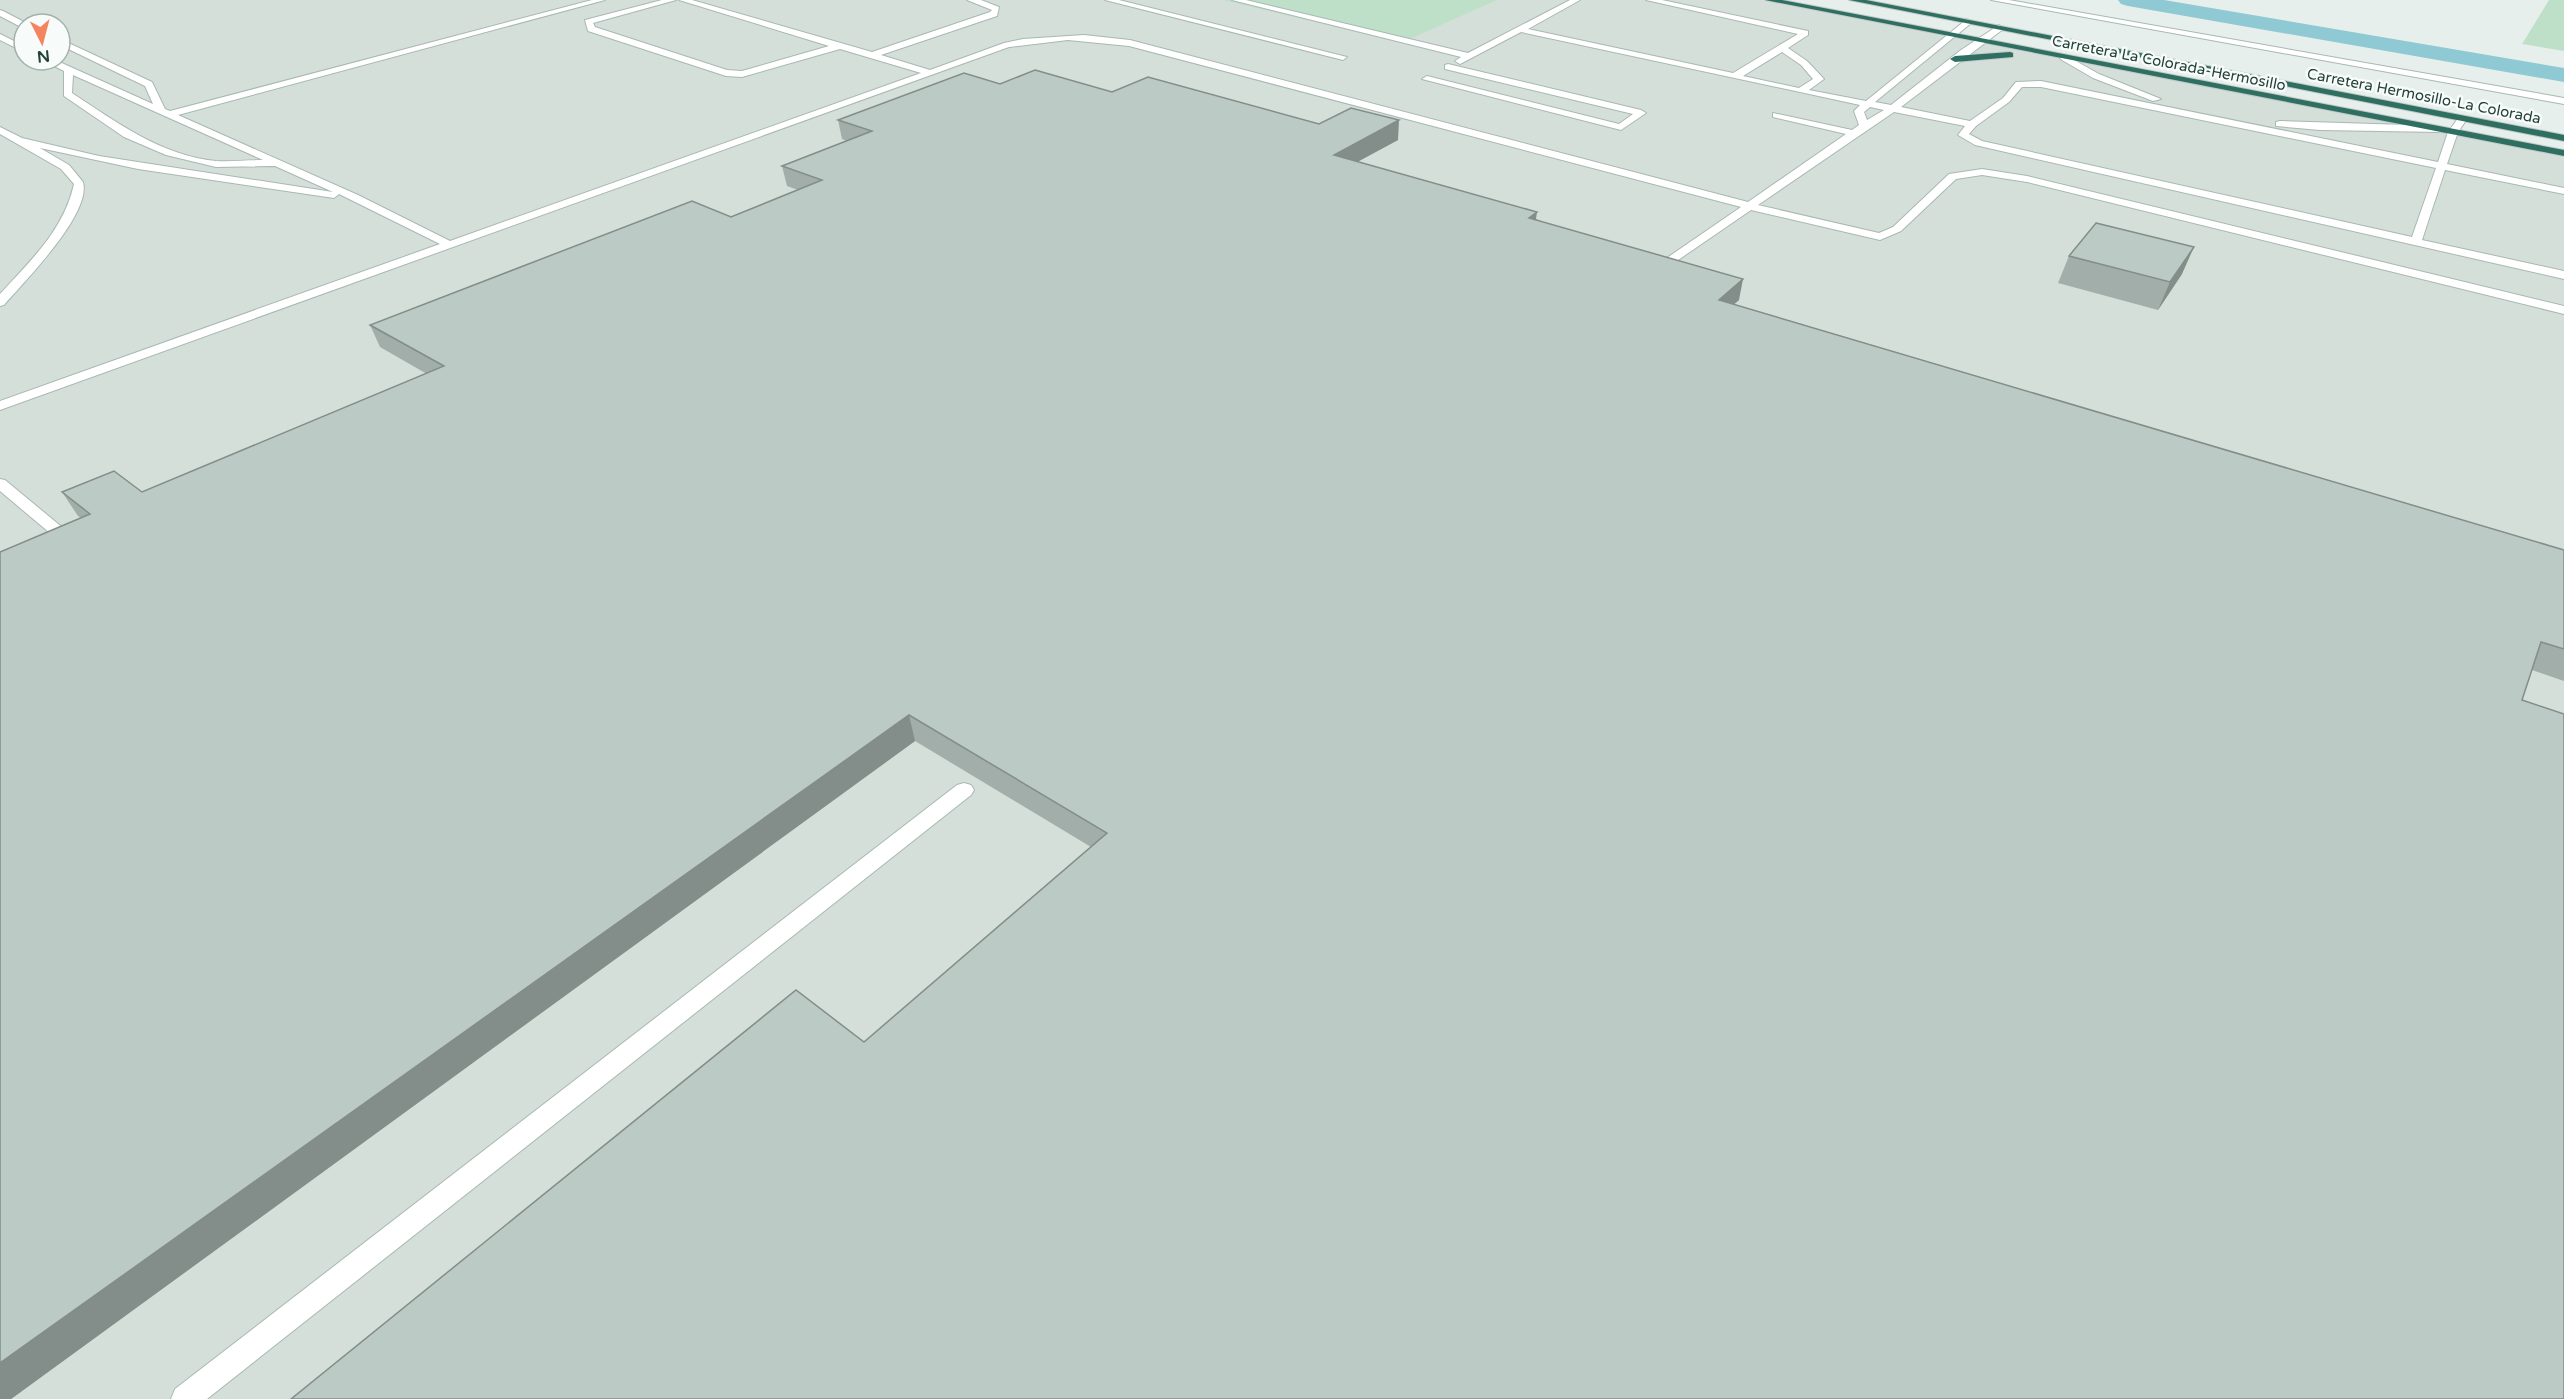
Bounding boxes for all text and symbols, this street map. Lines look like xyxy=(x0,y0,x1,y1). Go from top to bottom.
north arrow xyxy=(12,12,72,72)
street label: Carretera La Colorada-Hermosillo xyxy=(2051,31,2287,95)
text: N xyxy=(36,45,51,67)
street label: Carretera Hermosillo-La Colorada xyxy=(2306,64,2542,128)

